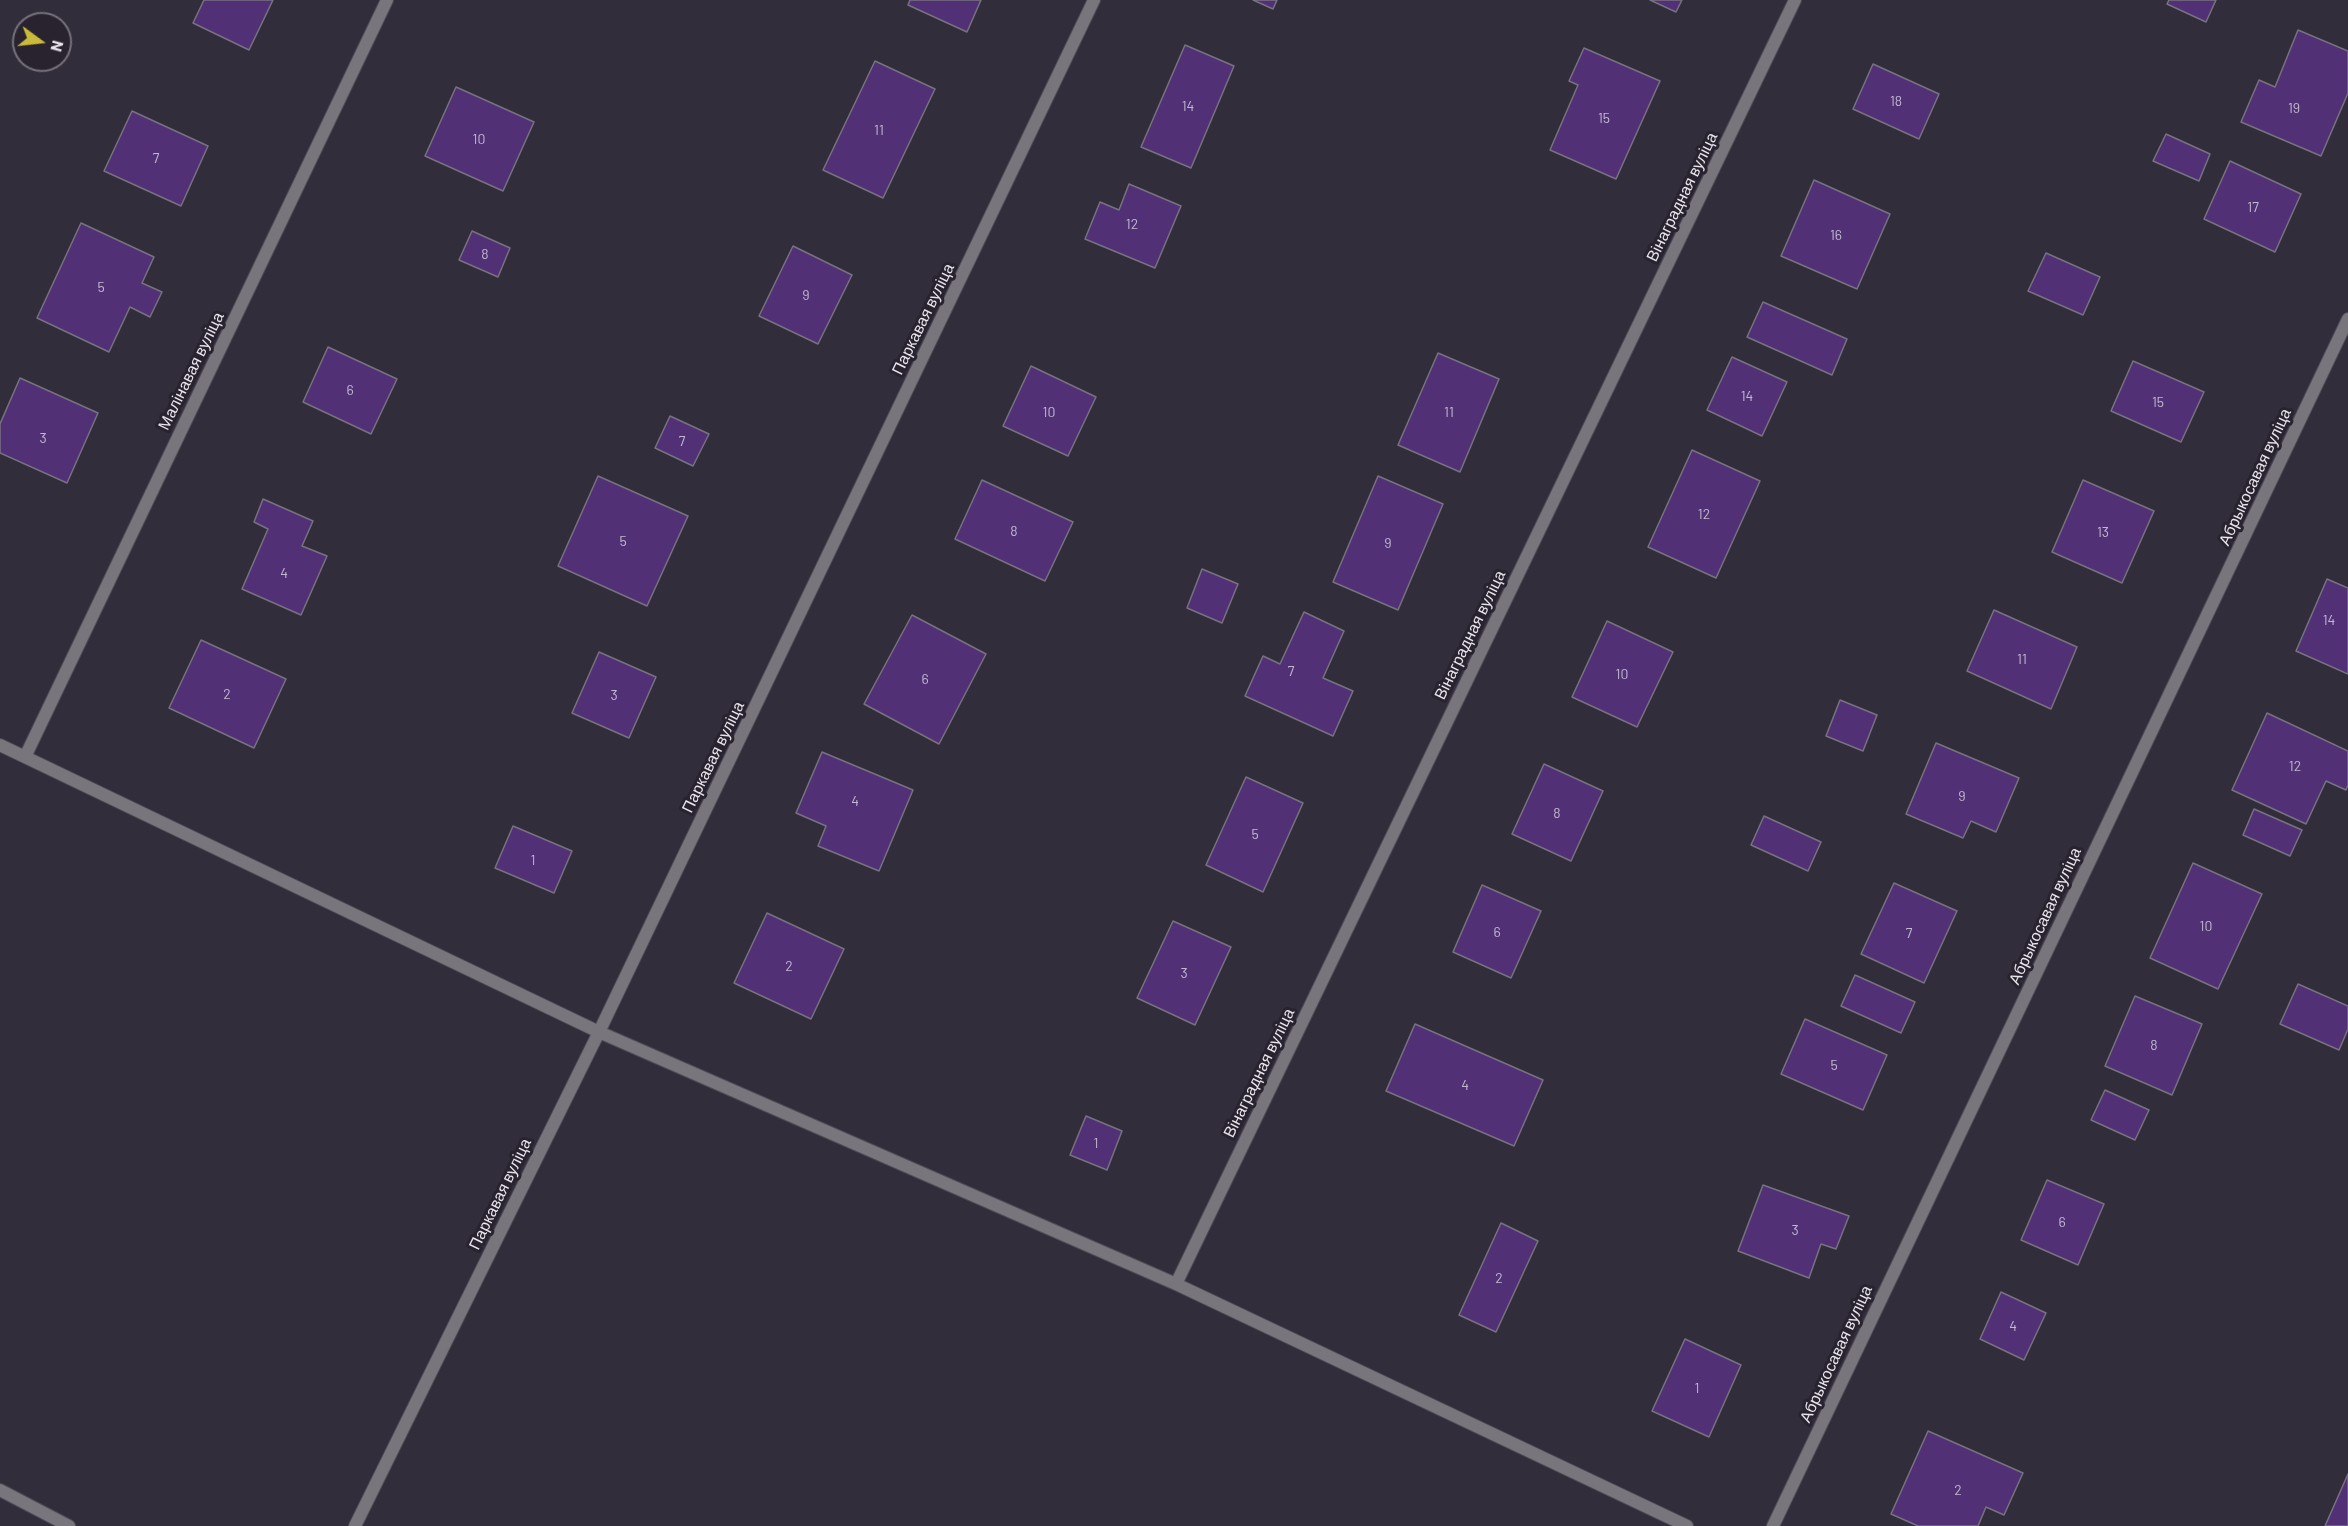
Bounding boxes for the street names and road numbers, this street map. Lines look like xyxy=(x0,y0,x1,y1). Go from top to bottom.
street label: Вінаградная вуліца xyxy=(1642,129,1722,265)
street label: Паркавая вуліца xyxy=(888,260,958,378)
street label: Малінавая вуліца xyxy=(154,309,228,433)
street label: Абрыкосавая вуліца xyxy=(2215,405,2295,549)
street label: Вінаградная вуліца xyxy=(1430,567,1510,703)
street label: Паркавая вуліца xyxy=(678,698,748,816)
street label: Абрыкосавая вуліца xyxy=(2005,844,2085,988)
street label: Вінаградная вуліца xyxy=(1219,1005,1299,1141)
street label: Паркавая вуліца xyxy=(465,1135,535,1253)
street label: Абрыкосавая вуліца xyxy=(1796,1282,1876,1426)

